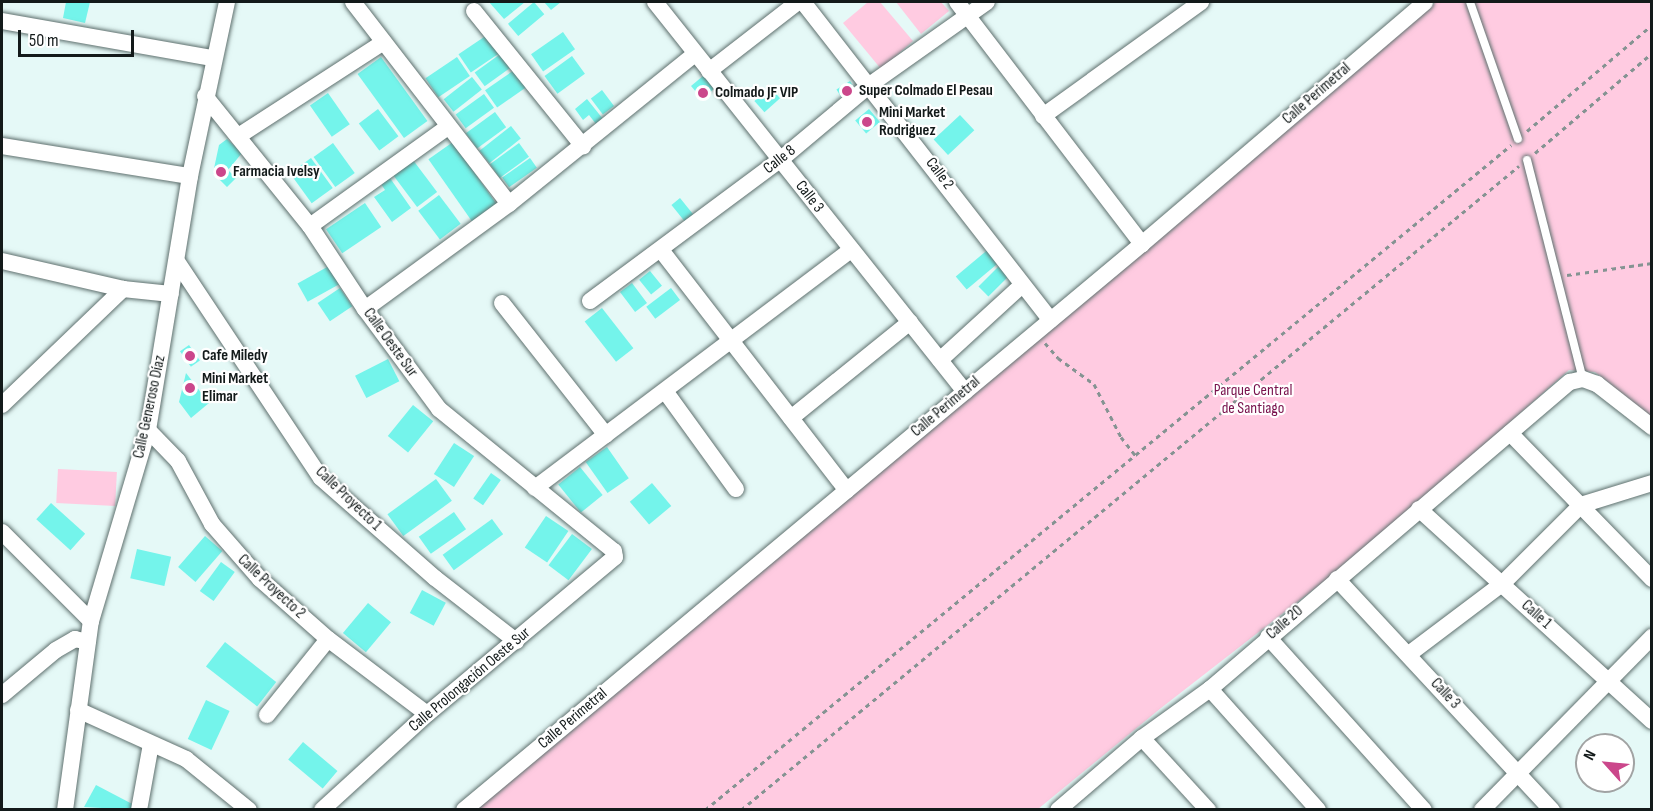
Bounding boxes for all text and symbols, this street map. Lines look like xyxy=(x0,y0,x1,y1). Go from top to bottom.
scale bar xyxy=(21,18,136,56)
text: 50 m xyxy=(29,30,59,51)
street label: Calle Perimetral xyxy=(1279,59,1355,129)
place label: Super Colmado El Pesau xyxy=(859,81,993,101)
place label: Colmado JF VIP xyxy=(715,83,798,103)
marker: Super Colmado El Pesau xyxy=(840,84,854,98)
marker: Colmado JF VIP xyxy=(696,86,710,100)
place label: Mini Market Rodriguez xyxy=(879,103,945,141)
marker: Mini Market Rodriguez xyxy=(860,115,874,129)
street label: Calle 8 xyxy=(760,141,800,179)
street label: Calle 2 xyxy=(921,154,957,194)
place label: Farmacia Ivelsy xyxy=(233,162,320,182)
marker: Farmacia Ivelsy xyxy=(214,165,228,179)
street label: Calle 3 xyxy=(791,177,827,217)
street label: Calle Oeste Sur xyxy=(359,305,421,381)
place label: Cafe Miledy xyxy=(202,346,268,366)
marker: Cafe Miledy xyxy=(183,349,197,363)
street label: Calle Generoso Díaz xyxy=(130,354,170,460)
place label: Mini Market Elimar xyxy=(202,369,268,407)
street label: Calle Perimetral xyxy=(908,373,984,441)
marker: Mini Market Elimar xyxy=(183,381,197,395)
park label: Parque Central de Santiago xyxy=(1214,381,1292,419)
street label: Calle Proyecto 1 xyxy=(311,463,385,535)
street label: Calle Proyecto 2 xyxy=(233,551,309,623)
street label: Calle 1 xyxy=(1517,596,1555,634)
street label: Calle 20 xyxy=(1263,602,1307,644)
street label: Calle Prolongación Oeste Sur xyxy=(405,624,535,736)
street label: Calle 3 xyxy=(1426,675,1464,713)
street label: Calle Perimetral xyxy=(535,685,611,753)
north arrow xyxy=(1575,733,1635,793)
text: N xyxy=(1580,747,1601,764)

